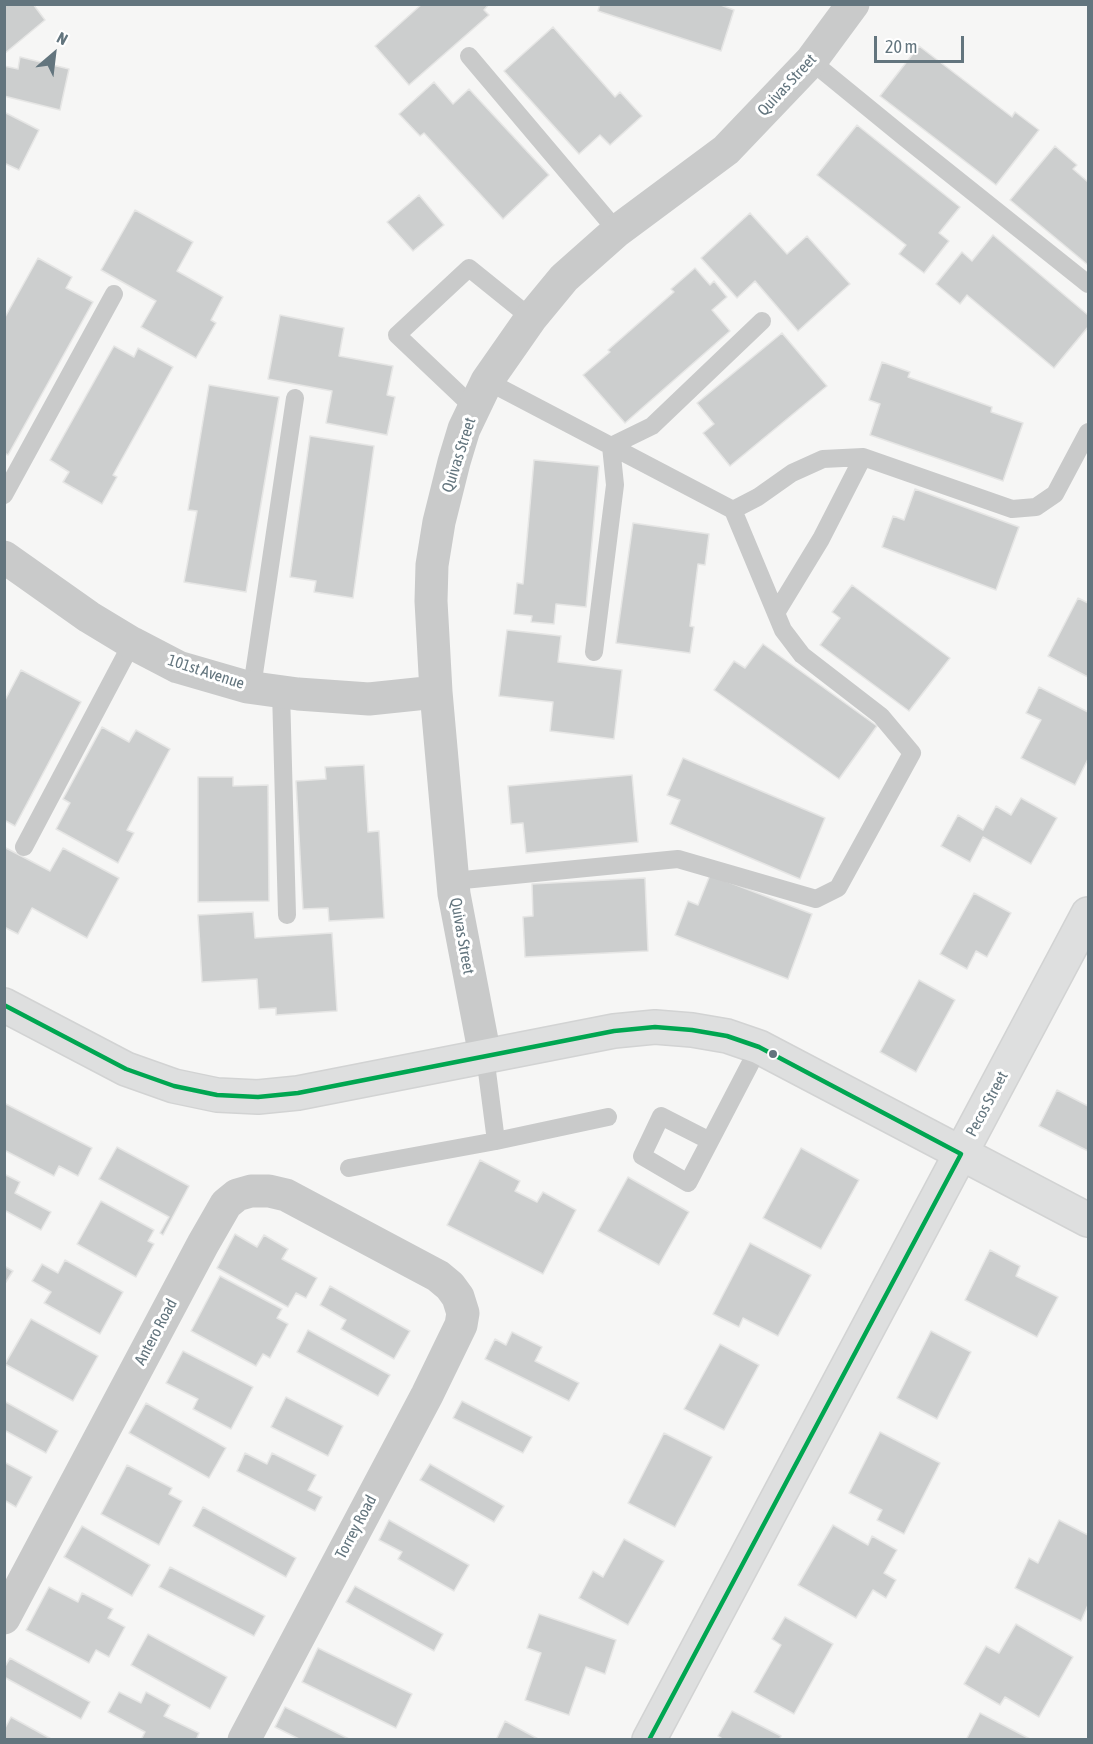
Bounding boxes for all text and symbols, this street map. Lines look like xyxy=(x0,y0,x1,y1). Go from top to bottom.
north arrow xyxy=(24,24,84,84)
scale bar xyxy=(877,24,967,62)
text: N xyxy=(54,28,71,48)
text: 20 m xyxy=(885,36,917,57)
street label: Quivas Street xyxy=(754,50,820,120)
street label: Quivas Street xyxy=(438,415,480,495)
street label: 101st Avenue xyxy=(165,651,247,693)
street label: Quivas Street xyxy=(446,896,478,976)
unlabelled marker xyxy=(767,1048,779,1060)
street label: Pecos Street xyxy=(962,1068,1012,1140)
street label: Antero Road xyxy=(131,1296,181,1368)
street label: Torrey Road xyxy=(331,1492,381,1562)

